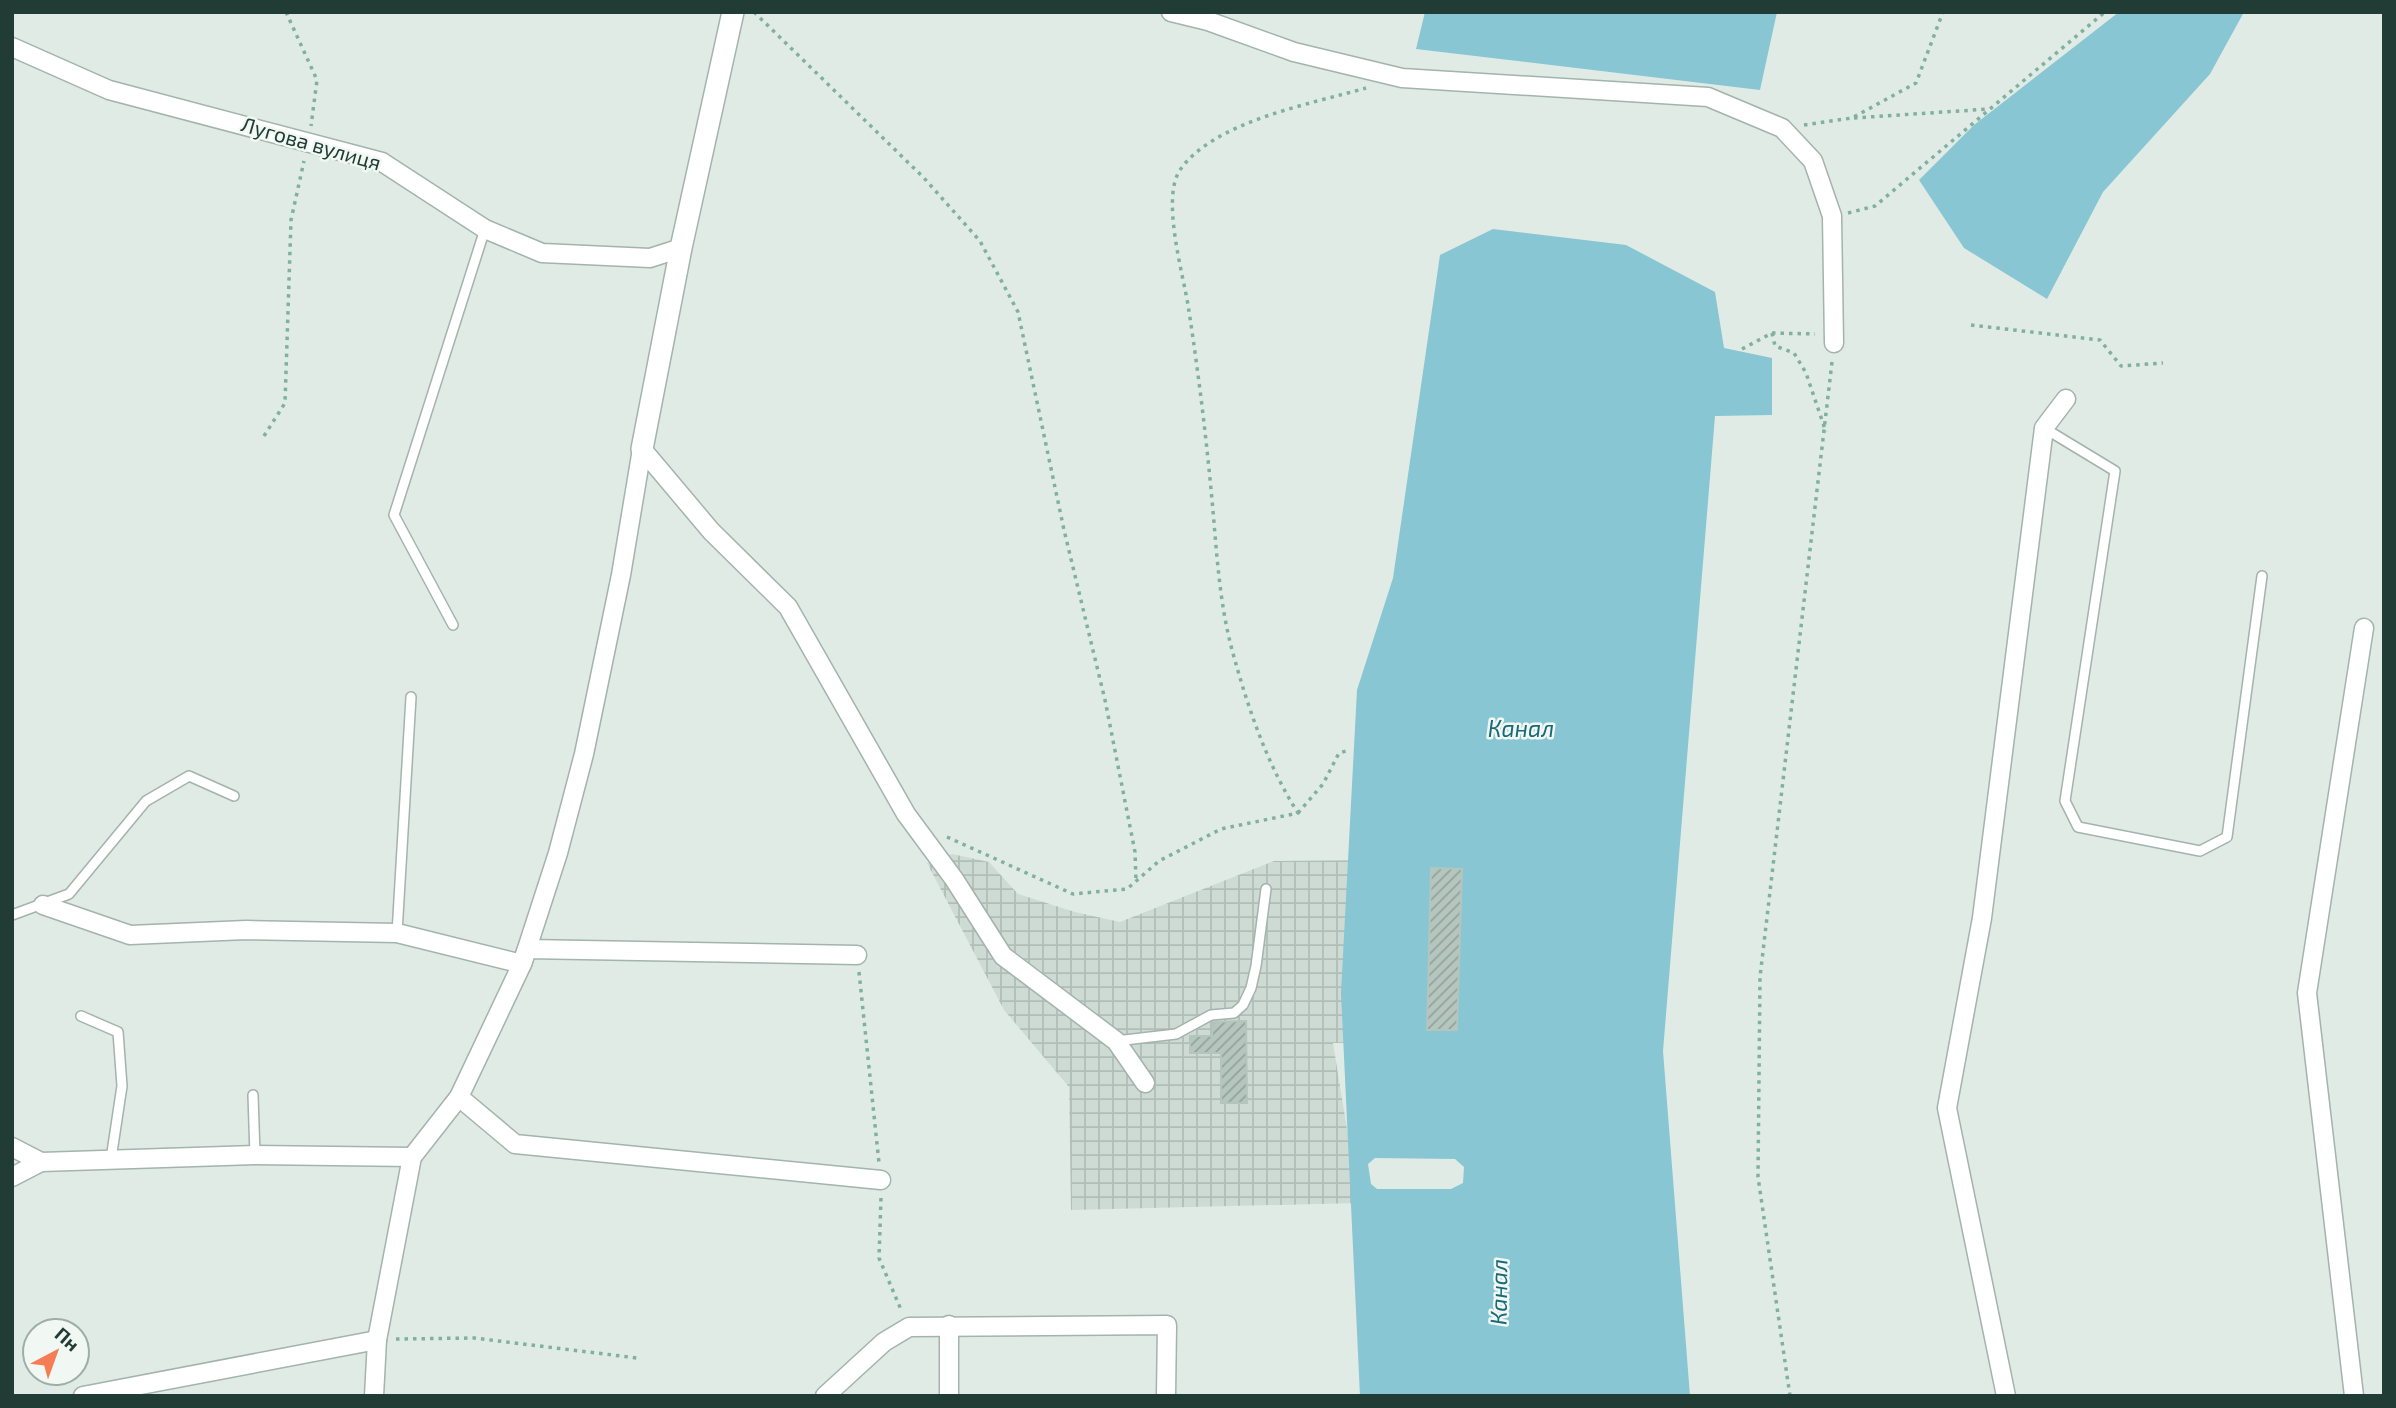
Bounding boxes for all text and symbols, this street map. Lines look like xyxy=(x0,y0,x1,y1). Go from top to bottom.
street label: Лугова вулиця xyxy=(238,111,384,175)
water label: Канал xyxy=(1488,714,1554,742)
water label: Канал xyxy=(1483,1259,1513,1325)
north arrow xyxy=(21,1317,91,1387)
text: Пн xyxy=(51,1322,84,1356)

